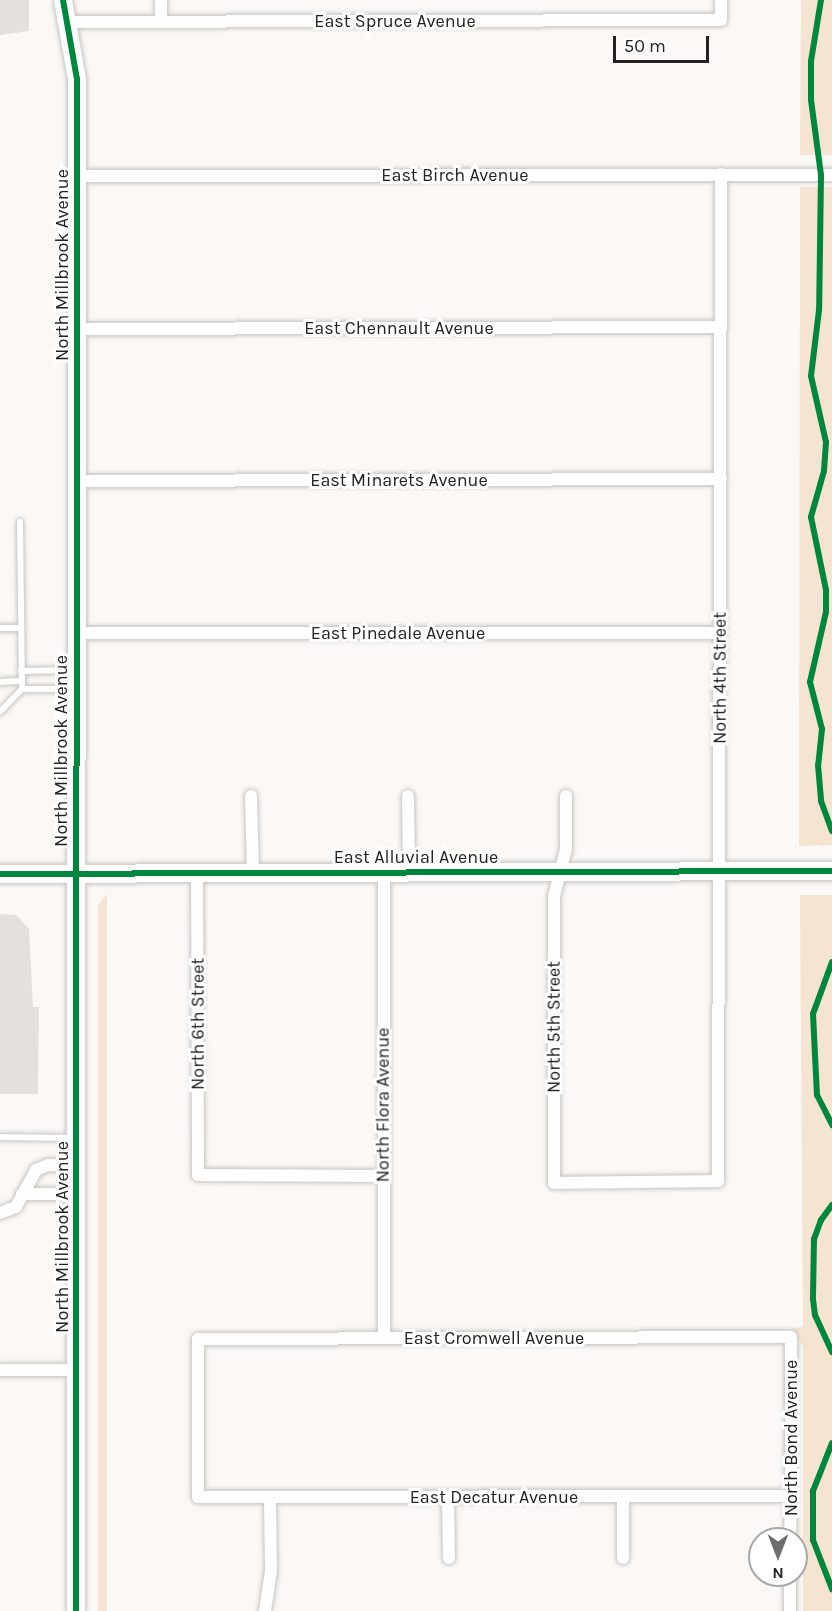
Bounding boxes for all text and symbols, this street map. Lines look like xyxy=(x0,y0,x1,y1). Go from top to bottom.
street label: East Spruce Avenue xyxy=(314,10,476,32)
scale bar xyxy=(616,24,712,62)
text: 50 m xyxy=(624,35,666,57)
street label: East Birch Avenue xyxy=(381,164,529,186)
street label: North Millbrook Avenue xyxy=(51,169,73,361)
street label: East Chennault Avenue xyxy=(304,317,494,339)
street label: East Minarets Avenue xyxy=(310,469,488,491)
street label: North 4th Street xyxy=(709,612,731,744)
street label: East Pinedale Avenue xyxy=(311,622,485,644)
street label: North Millbrook Avenue xyxy=(50,655,72,847)
street label: East Alluvial Avenue xyxy=(334,846,498,868)
street label: North 6th Street xyxy=(187,958,209,1090)
street label: North 5th Street xyxy=(543,961,565,1093)
street label: North Flora Avenue xyxy=(372,1028,394,1182)
street label: North Millbrook Avenue xyxy=(51,1141,73,1333)
street label: East Cromwell Avenue xyxy=(404,1327,584,1349)
street label: North Bond Avenue xyxy=(780,1360,802,1516)
street label: East Decatur Avenue xyxy=(410,1486,578,1508)
north arrow xyxy=(748,1527,808,1587)
text: N xyxy=(772,1564,784,1583)

